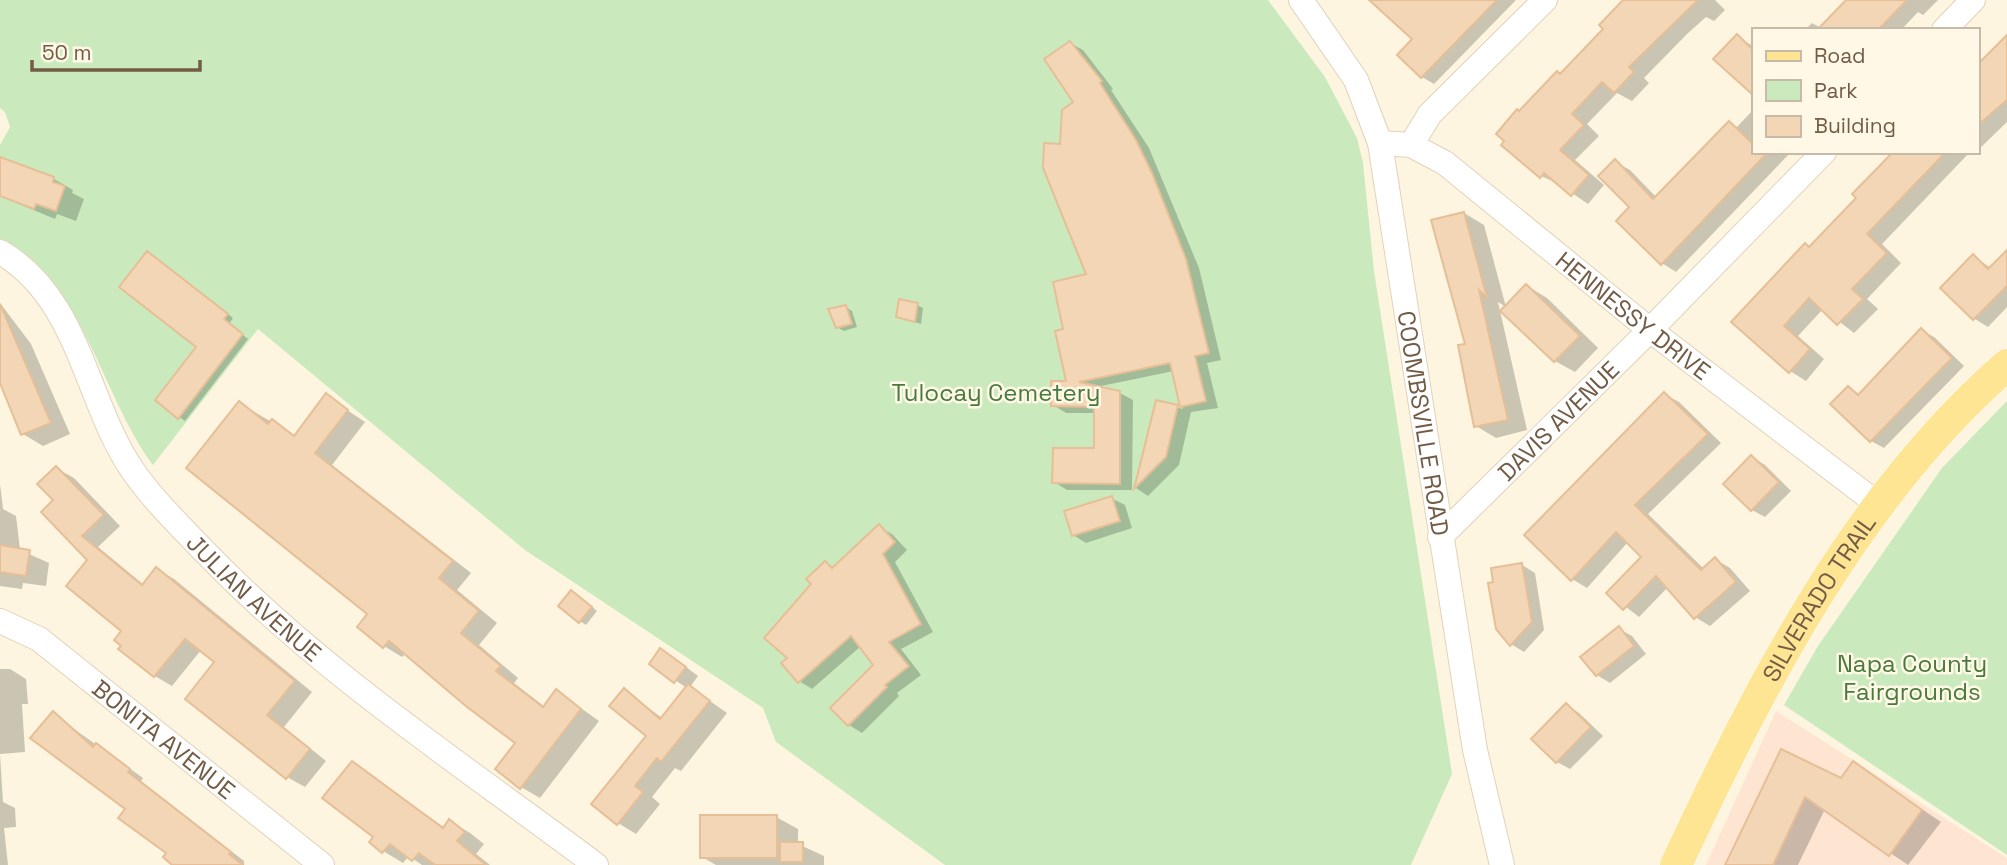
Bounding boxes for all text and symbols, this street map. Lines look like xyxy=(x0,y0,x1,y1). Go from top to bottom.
scale bar xyxy=(32,28,200,72)
legend xyxy=(1752,28,1979,154)
text: 50 m xyxy=(42,39,92,66)
text: Road xyxy=(1814,42,1866,69)
text: Park xyxy=(1814,77,1858,104)
text: Building xyxy=(1814,112,1896,139)
street label: HENNESSY DRIVE xyxy=(1550,244,1717,386)
street label: COOMBSVILLE ROAD xyxy=(1391,308,1457,538)
street label: DAVIS AVENUE xyxy=(1491,354,1626,487)
park label: Tulocay Cemetery xyxy=(892,377,1100,408)
street label: SILVERADO TRAIL xyxy=(1755,508,1882,687)
street label: JULIAN AVENUE xyxy=(180,527,328,668)
park label: Napa County Fairgrounds xyxy=(1837,648,1987,707)
street label: BONITA AVENUE xyxy=(86,672,242,805)

